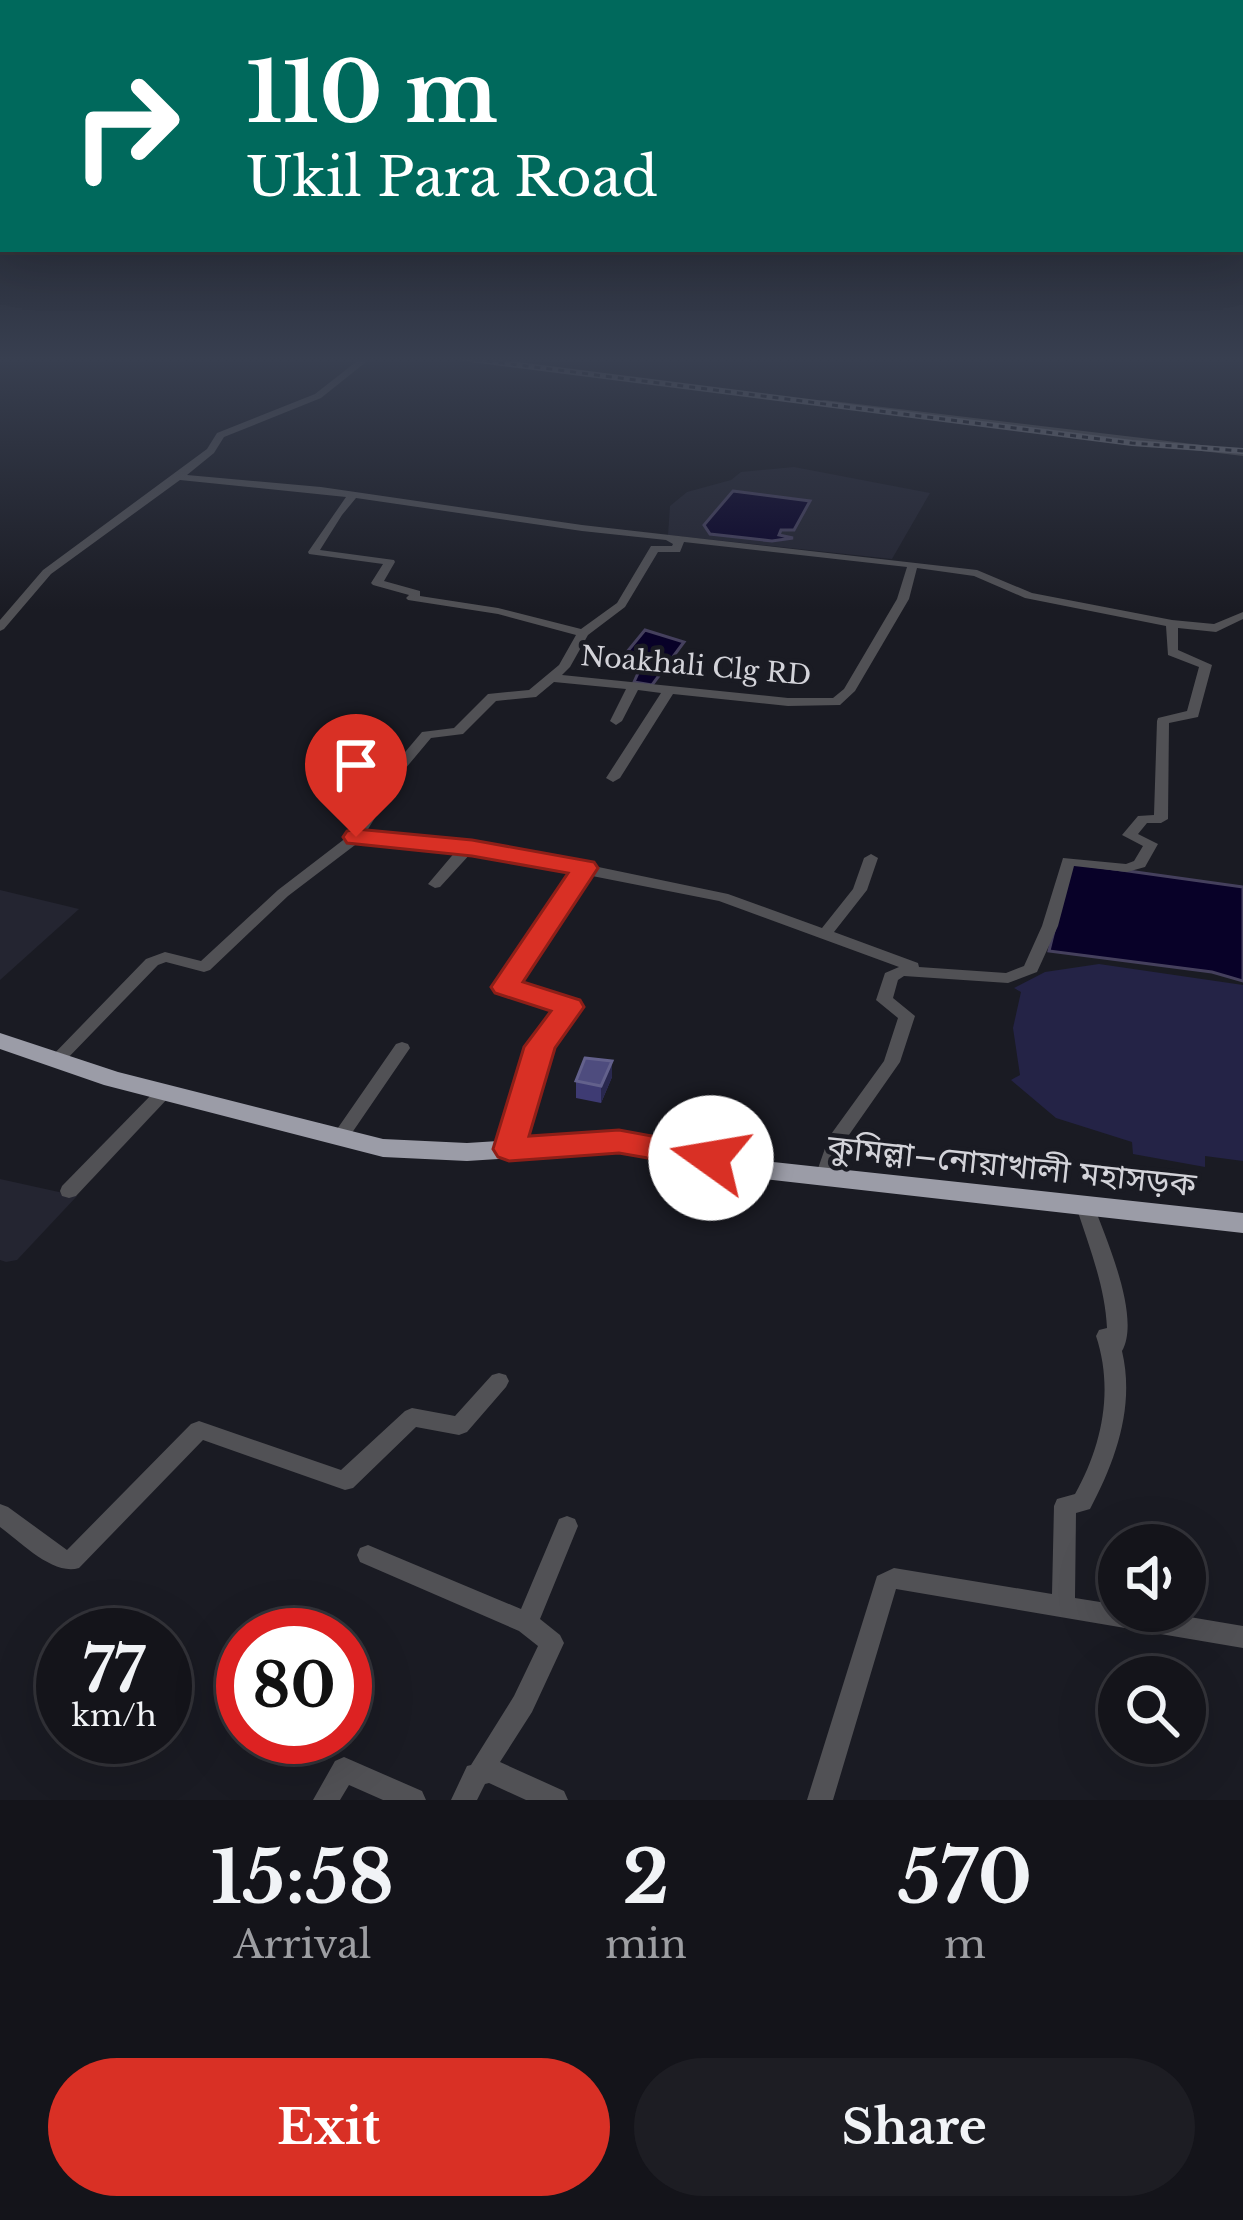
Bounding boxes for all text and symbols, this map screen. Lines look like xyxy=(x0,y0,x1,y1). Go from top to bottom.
text: 110 m xyxy=(246,41,498,145)
icon: right xyxy=(48,48,204,204)
text: Ukil Para Road xyxy=(246,144,658,211)
street label: Noakhali Clg RD xyxy=(579,639,813,692)
pin xyxy=(305,714,407,837)
icon: arrive xyxy=(323,732,389,798)
position arrow xyxy=(648,1095,774,1221)
street label: কুমিল্লা–নোয়াখালী মহাসড়ক xyxy=(825,1126,1199,1205)
map controls xyxy=(1098,1524,1206,1764)
button: sound xyxy=(1098,1524,1206,1632)
speed limit sign: 80 xyxy=(216,1608,372,1764)
text: 77 xyxy=(83,1634,145,1708)
button: search xyxy=(1098,1656,1206,1764)
text: km/h xyxy=(71,1697,157,1734)
text: 15:58 xyxy=(211,1833,394,1922)
text: 2 xyxy=(622,1833,669,1922)
text: 570 xyxy=(898,1833,1032,1922)
text: Arrival xyxy=(233,1920,372,1969)
text: min xyxy=(605,1920,687,1969)
text: m xyxy=(944,1920,986,1969)
button: Exit xyxy=(48,2058,610,2196)
button: Share xyxy=(634,2058,1195,2196)

